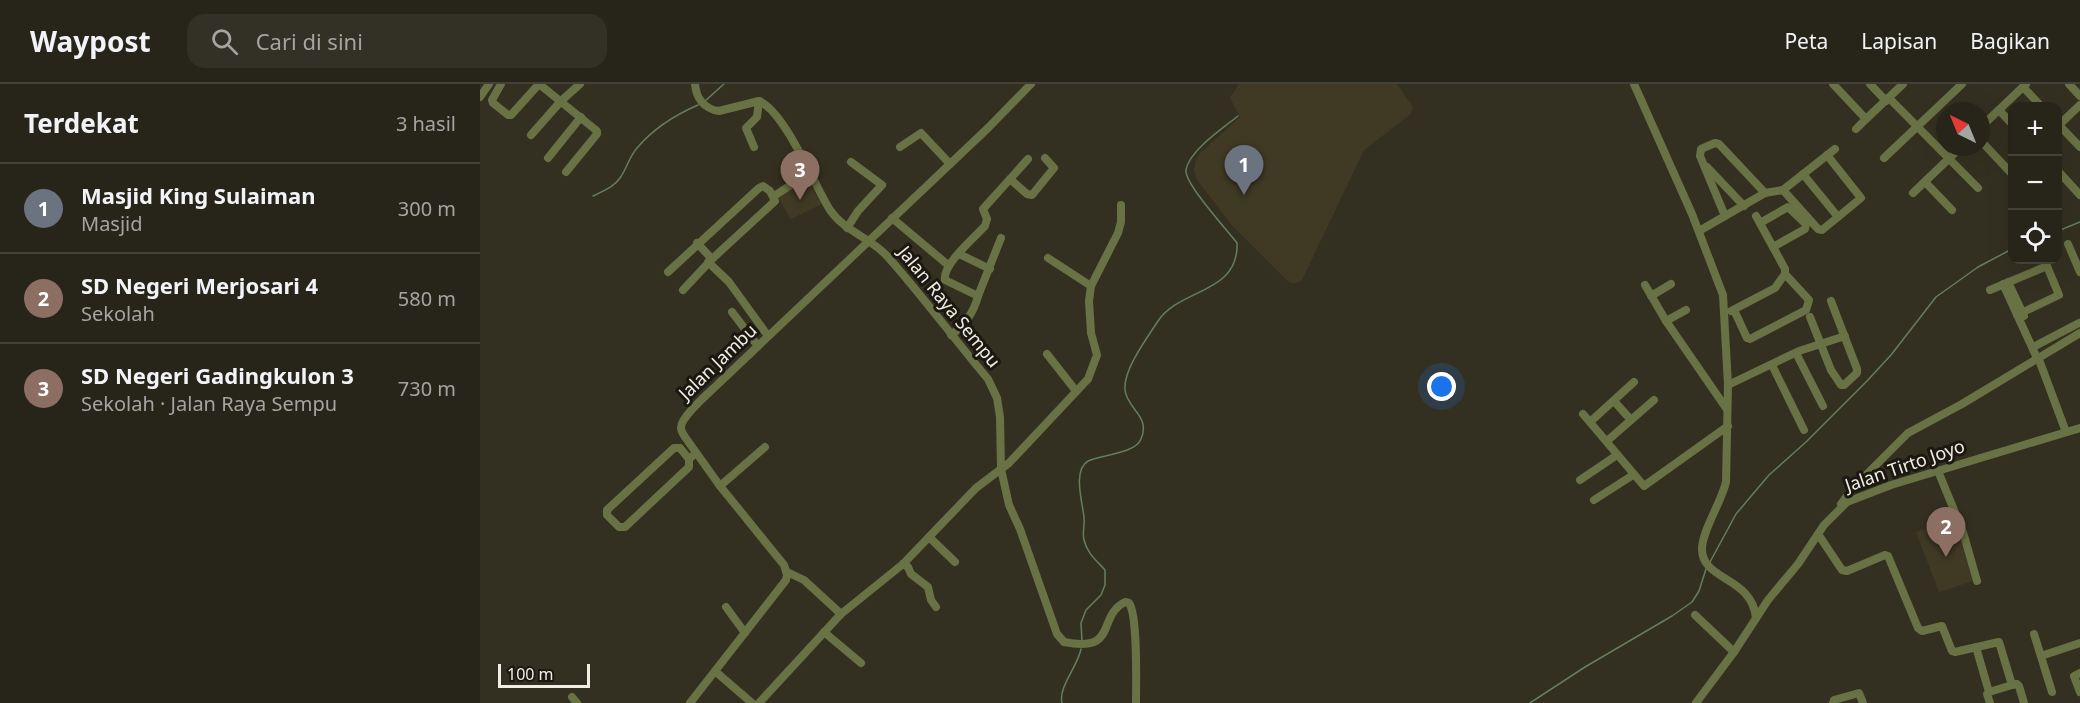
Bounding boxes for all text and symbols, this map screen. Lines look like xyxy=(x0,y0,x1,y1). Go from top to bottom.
search box xyxy=(187,14,607,68)
text: Waypost xyxy=(30,22,151,60)
icon: search xyxy=(208,25,241,58)
text: Cari di sini xyxy=(256,26,363,56)
text: Peta xyxy=(1784,27,1828,55)
text: Lapisan xyxy=(1861,27,1937,55)
text: Bagikan xyxy=(1970,27,2050,55)
north arrow xyxy=(1936,102,1990,156)
map controls xyxy=(2008,102,2062,264)
button: + xyxy=(2008,102,2062,156)
text: Terdekat xyxy=(24,105,139,141)
text: 3 hasil xyxy=(396,110,456,137)
pin: 1 xyxy=(1224,146,1263,195)
pin: 3 xyxy=(780,150,820,200)
button: − xyxy=(2008,156,2062,210)
text: Masjid King Sulaiman xyxy=(81,180,316,210)
text: 1 xyxy=(38,195,49,222)
text: 300 m xyxy=(398,195,456,222)
text: Masjid xyxy=(81,210,143,237)
button: locate xyxy=(2008,210,2062,264)
street label: Jalan Raya Sempu xyxy=(892,239,1006,372)
text: SD Negeri Merjosari 4 xyxy=(81,270,318,300)
text: 2 xyxy=(38,285,49,312)
text: 580 m xyxy=(398,285,456,312)
text: Sekolah xyxy=(81,300,155,327)
street label: Jalan Jambu xyxy=(672,318,761,406)
text: SD Negeri Gadingkulon 3 xyxy=(81,360,354,390)
your location xyxy=(1427,372,1456,401)
text: 3 xyxy=(38,375,49,402)
text: 730 m xyxy=(398,375,456,402)
text: Sekolah · Jalan Raya Sempu xyxy=(81,390,337,417)
street label: Jalan Tirto Joyo xyxy=(1840,433,1968,497)
pin: 2 xyxy=(1926,508,1966,557)
scale bar xyxy=(498,661,590,688)
text: 100 m xyxy=(507,663,554,685)

